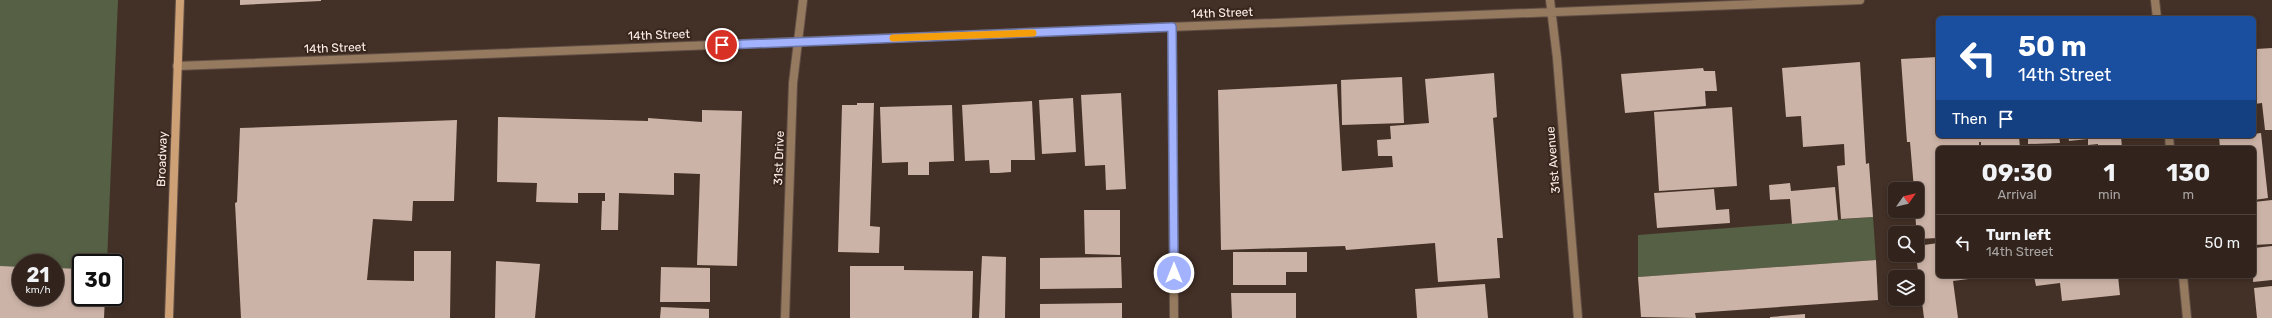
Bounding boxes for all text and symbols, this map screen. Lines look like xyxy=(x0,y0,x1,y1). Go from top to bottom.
street label: 14th Street xyxy=(1191,5,1254,21)
street label: 14th Street xyxy=(628,27,691,43)
pin xyxy=(705,28,739,62)
text: 50 m xyxy=(2018,30,2087,63)
icon: left xyxy=(1952,32,2004,84)
icon: arrive xyxy=(711,34,733,56)
street label: 14th Street xyxy=(304,40,367,56)
text: 14th Street xyxy=(2018,64,2111,86)
icon: arrive xyxy=(1995,108,2017,130)
text: Then xyxy=(1952,110,1987,128)
street label: 31st Avenue xyxy=(1543,125,1563,194)
street label: 31st Drive xyxy=(771,130,787,186)
street label: Broadway xyxy=(154,131,170,187)
text: 09:30 xyxy=(1982,159,2052,187)
text: 1 xyxy=(2103,159,2115,187)
text: 130 xyxy=(2166,159,2210,187)
north arrow xyxy=(1888,182,1924,218)
map controls xyxy=(1888,182,1924,306)
text: Arrival xyxy=(1998,187,2037,202)
text: min xyxy=(2098,187,2121,202)
text: m xyxy=(2183,187,2194,202)
button: search xyxy=(1888,226,1924,262)
text: Turn left xyxy=(1986,226,2051,244)
icon: left xyxy=(1952,232,1974,254)
text: 50 m xyxy=(2205,234,2240,252)
text: 14th Street xyxy=(1986,244,2053,259)
position arrow xyxy=(1153,252,1195,294)
speed limit sign: 30 xyxy=(72,254,124,306)
text: 21 xyxy=(27,263,49,287)
button: layers xyxy=(1888,270,1924,306)
text: km/h xyxy=(26,284,50,296)

